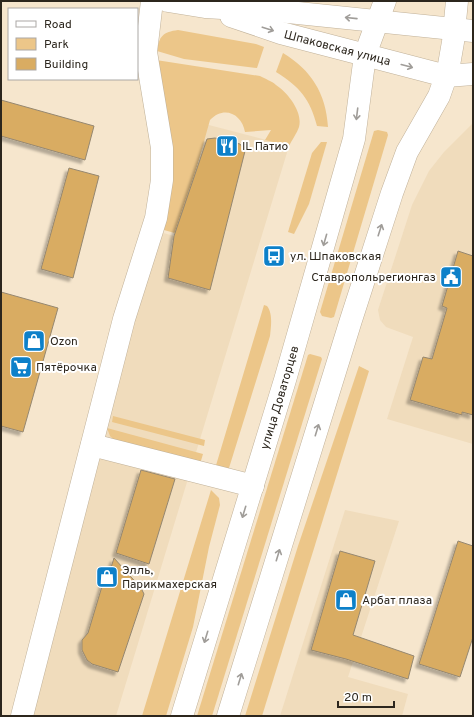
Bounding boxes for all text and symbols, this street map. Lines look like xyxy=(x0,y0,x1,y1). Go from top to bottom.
legend xyxy=(8,8,138,80)
one-way arrow xyxy=(345,14,358,22)
text: Road xyxy=(44,17,72,33)
one-way arrow xyxy=(262,25,274,33)
street label: Шпаковская улица xyxy=(282,27,392,70)
text: Park xyxy=(44,37,69,53)
text: Building xyxy=(44,57,88,73)
one-way arrow xyxy=(401,63,414,70)
one-way arrow xyxy=(353,107,361,120)
restaurant icon: IL Патио xyxy=(214,133,240,159)
place label: IL Патио xyxy=(242,139,289,155)
one-way arrow xyxy=(377,223,384,236)
one-way arrow xyxy=(321,233,328,246)
bus stop icon: ул. Шпаковская xyxy=(261,243,287,269)
place label: ул. Шпаковская xyxy=(290,249,381,265)
public building icon: Ставропольрегионгаз xyxy=(438,264,464,290)
place label: Ставропольрегионгаз xyxy=(311,270,436,286)
shop icon: Ozon xyxy=(21,328,47,354)
place label: Ozon xyxy=(50,334,78,350)
street label: улица Доваторцев xyxy=(257,344,303,452)
supermarket icon: Пятёрочка xyxy=(8,354,34,380)
place label: Пятёрочка xyxy=(36,360,97,376)
one-way arrow xyxy=(314,424,321,437)
one-way arrow xyxy=(240,506,247,519)
one-way arrow xyxy=(275,548,282,561)
place label: Элль, Парикмахерская xyxy=(122,563,217,593)
shop icon: Элль, Парикмахерская xyxy=(94,564,120,590)
shop icon: Арбат плаза xyxy=(333,587,359,613)
place label: Арбат плаза xyxy=(362,593,432,609)
one-way arrow xyxy=(202,630,209,643)
one-way arrow xyxy=(237,672,244,685)
scale bar xyxy=(338,683,394,709)
text: 20 m xyxy=(344,690,372,706)

